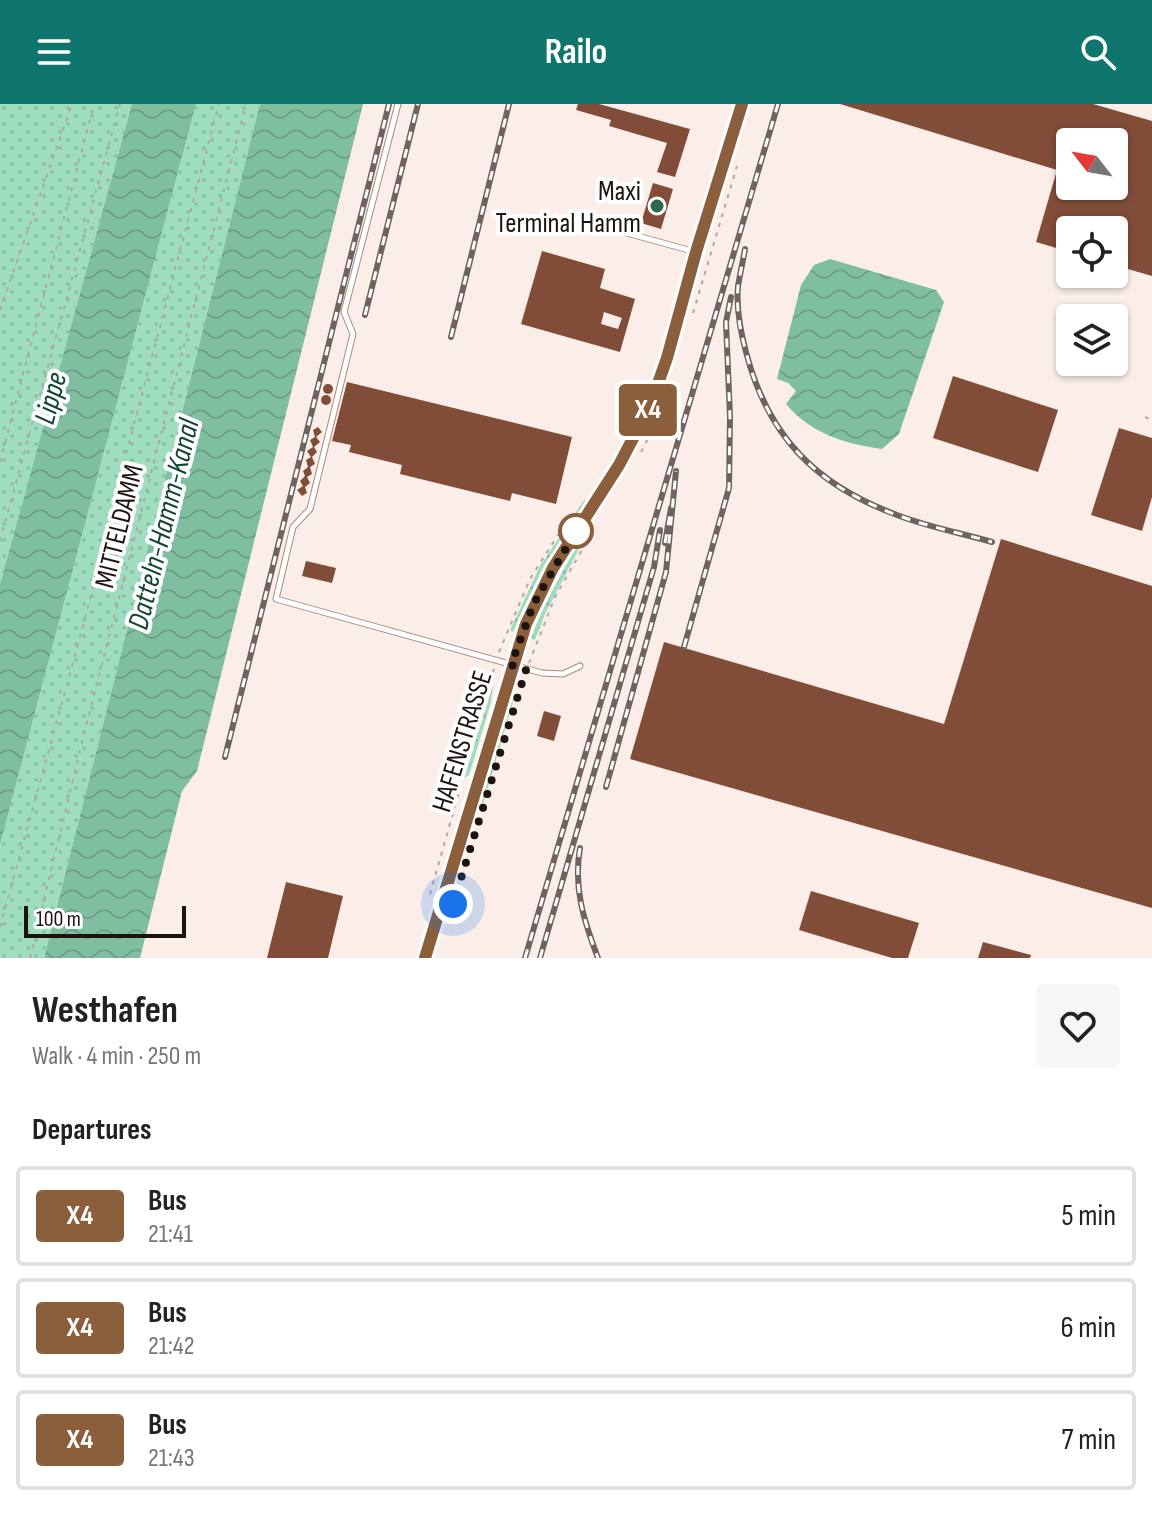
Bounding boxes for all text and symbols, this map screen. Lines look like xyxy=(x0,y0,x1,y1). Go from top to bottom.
icon: menu xyxy=(32,30,76,74)
icon: search xyxy=(1076,30,1120,74)
text: Railo xyxy=(545,31,607,74)
north arrow xyxy=(1056,128,1128,200)
map controls xyxy=(1056,128,1128,376)
place label: Maxi Terminal Hamm xyxy=(496,175,641,240)
marker: Maxi Terminal Hamm xyxy=(648,197,666,215)
button: locate xyxy=(1056,216,1128,288)
button: layers xyxy=(1056,304,1128,376)
water label: Lippe xyxy=(27,368,75,428)
line badge: X4 xyxy=(612,384,684,436)
text: X4 xyxy=(635,393,661,426)
water label: Datteln-Hamm-Kanal xyxy=(120,414,208,633)
street label: MITTELDAMM xyxy=(88,461,151,591)
unlabelled marker xyxy=(559,514,593,548)
street label: HAFENSTRASSE xyxy=(425,667,500,816)
your location xyxy=(433,884,473,924)
scale bar xyxy=(24,902,186,938)
text: 100 m xyxy=(36,906,81,933)
button: heart xyxy=(1036,984,1120,1068)
text: Westhafen xyxy=(32,988,178,1033)
text: Walk · 4 min · 250 m xyxy=(32,1041,201,1072)
text: Departures xyxy=(32,1112,152,1148)
text: Bus xyxy=(148,1183,187,1219)
text: 5 min xyxy=(1062,1198,1116,1234)
text: X4 xyxy=(67,1199,93,1232)
text: 21:41 xyxy=(148,1219,193,1250)
text: Bus xyxy=(148,1295,187,1331)
text: 6 min xyxy=(1060,1310,1116,1346)
text: X4 xyxy=(67,1311,93,1344)
text: 21:42 xyxy=(148,1331,195,1362)
text: Bus xyxy=(148,1407,187,1443)
text: 7 min xyxy=(1062,1422,1116,1458)
text: X4 xyxy=(67,1423,93,1456)
text: 21:43 xyxy=(148,1443,195,1474)

